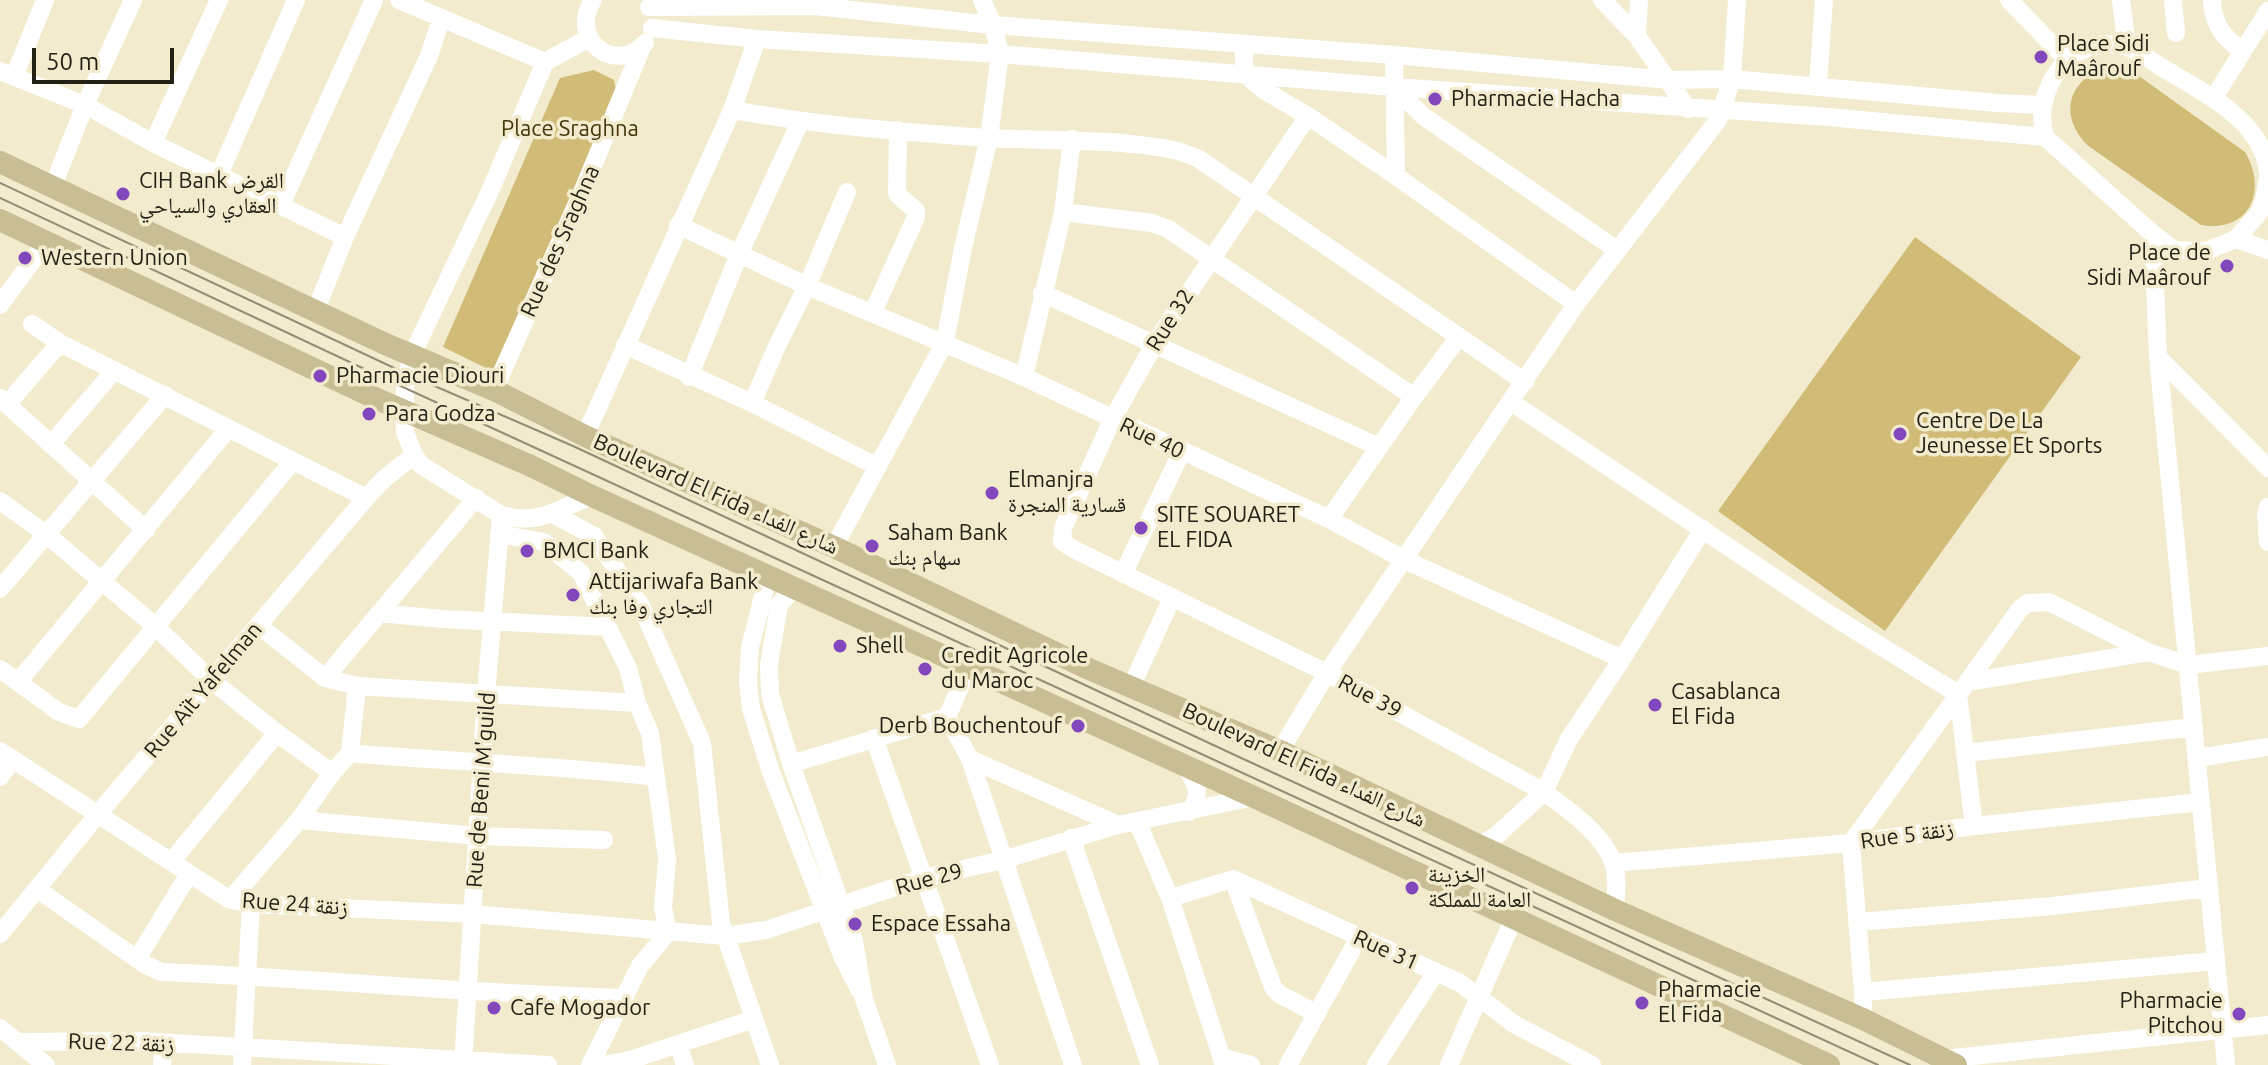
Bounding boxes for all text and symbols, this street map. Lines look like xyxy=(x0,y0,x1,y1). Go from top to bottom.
place label: Place Sidi Maârouf xyxy=(2057,31,2150,82)
scale bar xyxy=(36,32,178,82)
text: 50 m xyxy=(46,48,99,75)
marker: Place Sidi Maârouf xyxy=(2032,48,2050,66)
place label: Pharmacie Hacha xyxy=(1451,86,1620,112)
marker: Pharmacie Hacha xyxy=(1426,90,1444,108)
park label: Place Sraghna xyxy=(501,116,639,142)
street label: Rue des Sraghna xyxy=(515,161,605,321)
place label: CIH Bank القرض العقاري والسياحي xyxy=(139,168,284,220)
marker: CIH Bank القرض العقاري والسياحي xyxy=(114,185,132,203)
place label: Place de Sidi Maârouf xyxy=(2087,240,2211,292)
place label: Western Union xyxy=(41,245,188,271)
marker: Western Union xyxy=(16,249,34,267)
marker: Place de Sidi Maârouf xyxy=(2218,257,2236,275)
street label: Rue 32 xyxy=(1141,284,1199,356)
place label: Pharmacie Diouri xyxy=(336,363,504,389)
marker: Pharmacie Diouri xyxy=(311,367,329,385)
place label: Para Godza xyxy=(385,401,496,427)
marker: Para Godza xyxy=(360,405,378,423)
place label: Centre De La Jeunesse Et Sports xyxy=(1916,408,2102,460)
street label: Rue 40 xyxy=(1115,412,1189,464)
marker: Centre De La Jeunesse Et Sports xyxy=(1891,425,1909,443)
street label: Boulevard El Fida شارع الفداء xyxy=(589,428,843,560)
place label: Elmanjra قسارية المنجرة xyxy=(1008,467,1126,518)
marker: Elmanjra قسارية المنجرة xyxy=(983,484,1001,502)
place label: SITE SOUARET EL FIDA xyxy=(1157,502,1300,554)
marker: SITE SOUARET EL FIDA xyxy=(1132,519,1150,537)
place label: Saham Bank سهام بنك xyxy=(888,520,1008,572)
marker: Saham Bank سهام بنك xyxy=(863,537,881,555)
place label: BMCI Bank xyxy=(543,538,649,564)
marker: BMCI Bank xyxy=(518,542,536,560)
place label: Attijariwafa Bank التجاري وفا بنك xyxy=(589,569,758,620)
marker: Attijariwafa Bank التجاري وفا بنك xyxy=(564,586,582,604)
street label: Rue Aït Yafelman xyxy=(139,617,267,763)
place label: Shell xyxy=(856,633,904,659)
marker: Shell xyxy=(831,637,849,655)
place label: Credit Agricole du Maroc xyxy=(941,643,1088,694)
marker: Credit Agricole du Maroc xyxy=(916,660,934,678)
street label: Rue 39 xyxy=(1334,668,1406,724)
place label: Casablanca El Fida xyxy=(1671,679,1781,730)
street label: Rue de Beni M'guild xyxy=(461,691,501,889)
marker: Casablanca El Fida xyxy=(1646,696,1664,714)
street label: Boulevard El Fida شارع الفداء xyxy=(1178,697,1430,833)
place label: Derb Bouchentouf xyxy=(879,713,1062,739)
marker: Derb Bouchentouf xyxy=(1069,717,1087,735)
street label: Rue 5 زنقة xyxy=(1859,815,1955,855)
street label: Rue 29 xyxy=(893,857,965,901)
place label: الخزينة العامة للمملكة xyxy=(1428,862,1531,914)
marker: الخزينة العامة للمملكة xyxy=(1403,879,1421,897)
street label: Rue 24 زنقة xyxy=(241,887,349,921)
place label: Espace Essaha xyxy=(871,911,1011,937)
marker: Espace Essaha xyxy=(846,915,864,933)
street label: Rue 31 xyxy=(1349,924,1423,976)
place label: Pharmacie El Fida xyxy=(1658,977,1761,1028)
place label: Pharmacie Pitchou xyxy=(2120,988,2223,1040)
marker: Pharmacie El Fida xyxy=(1633,994,1651,1012)
place label: Cafe Mogador xyxy=(510,995,650,1021)
marker: Cafe Mogador xyxy=(485,999,503,1017)
marker: Pharmacie Pitchou xyxy=(2230,1005,2248,1023)
street label: Rue 22 زنقة xyxy=(67,1028,175,1058)

